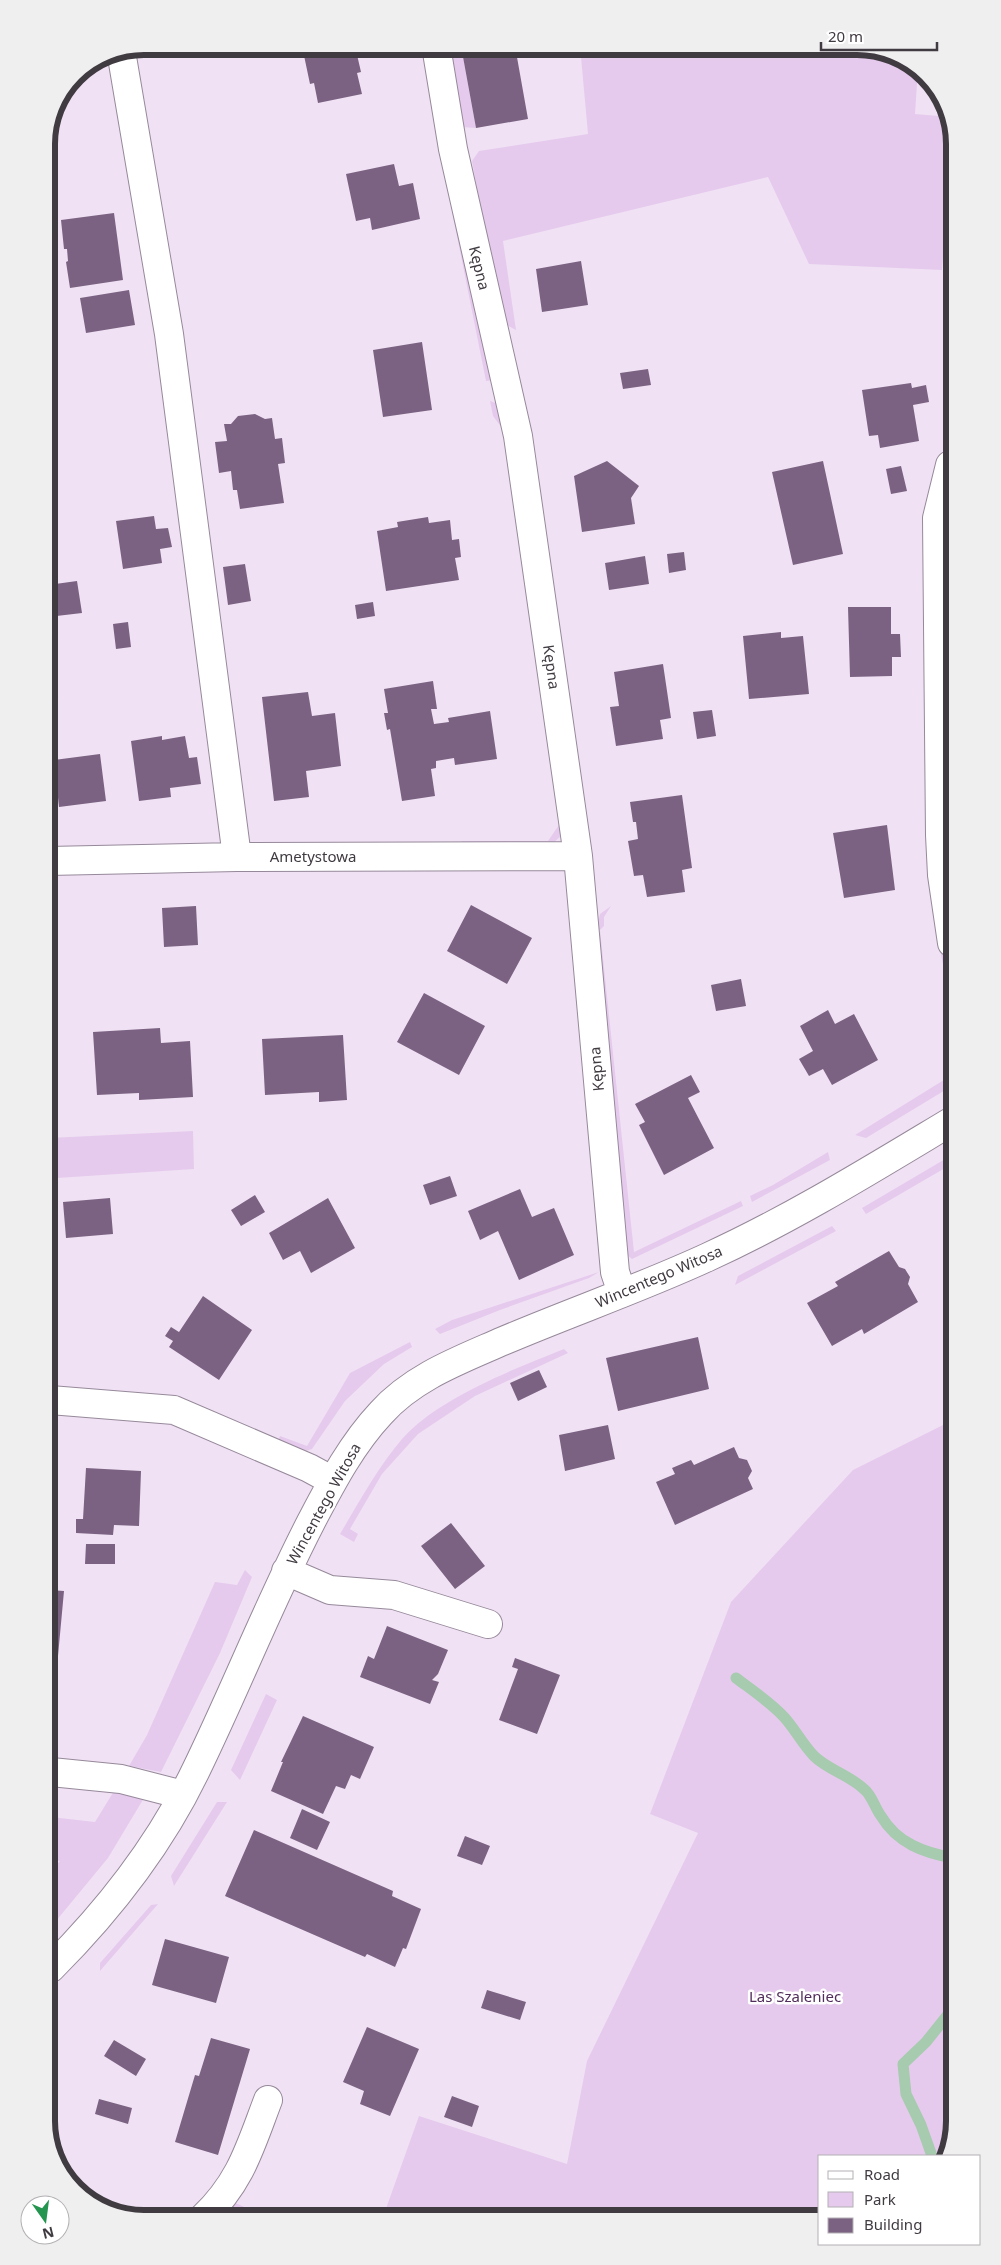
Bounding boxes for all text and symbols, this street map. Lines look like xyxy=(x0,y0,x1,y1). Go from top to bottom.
scale bar xyxy=(821,20,937,52)
text: 20 m xyxy=(828,26,863,46)
street label: Kępna xyxy=(465,244,495,292)
street label: Kępna xyxy=(539,643,565,690)
street label: Ametystowa xyxy=(270,846,356,866)
street label: Kępna xyxy=(584,1046,608,1092)
street label: Wincentego Witosa xyxy=(592,1240,725,1312)
street label: Wincentego Witosa xyxy=(281,1439,365,1568)
park label: Las Szaleniec xyxy=(749,1986,841,2006)
legend xyxy=(818,2155,981,2245)
text: Road xyxy=(864,2164,900,2184)
text: Park xyxy=(864,2189,896,2209)
north arrow xyxy=(20,2195,70,2245)
text: Building xyxy=(864,2214,922,2234)
text: N xyxy=(40,2223,56,2244)

